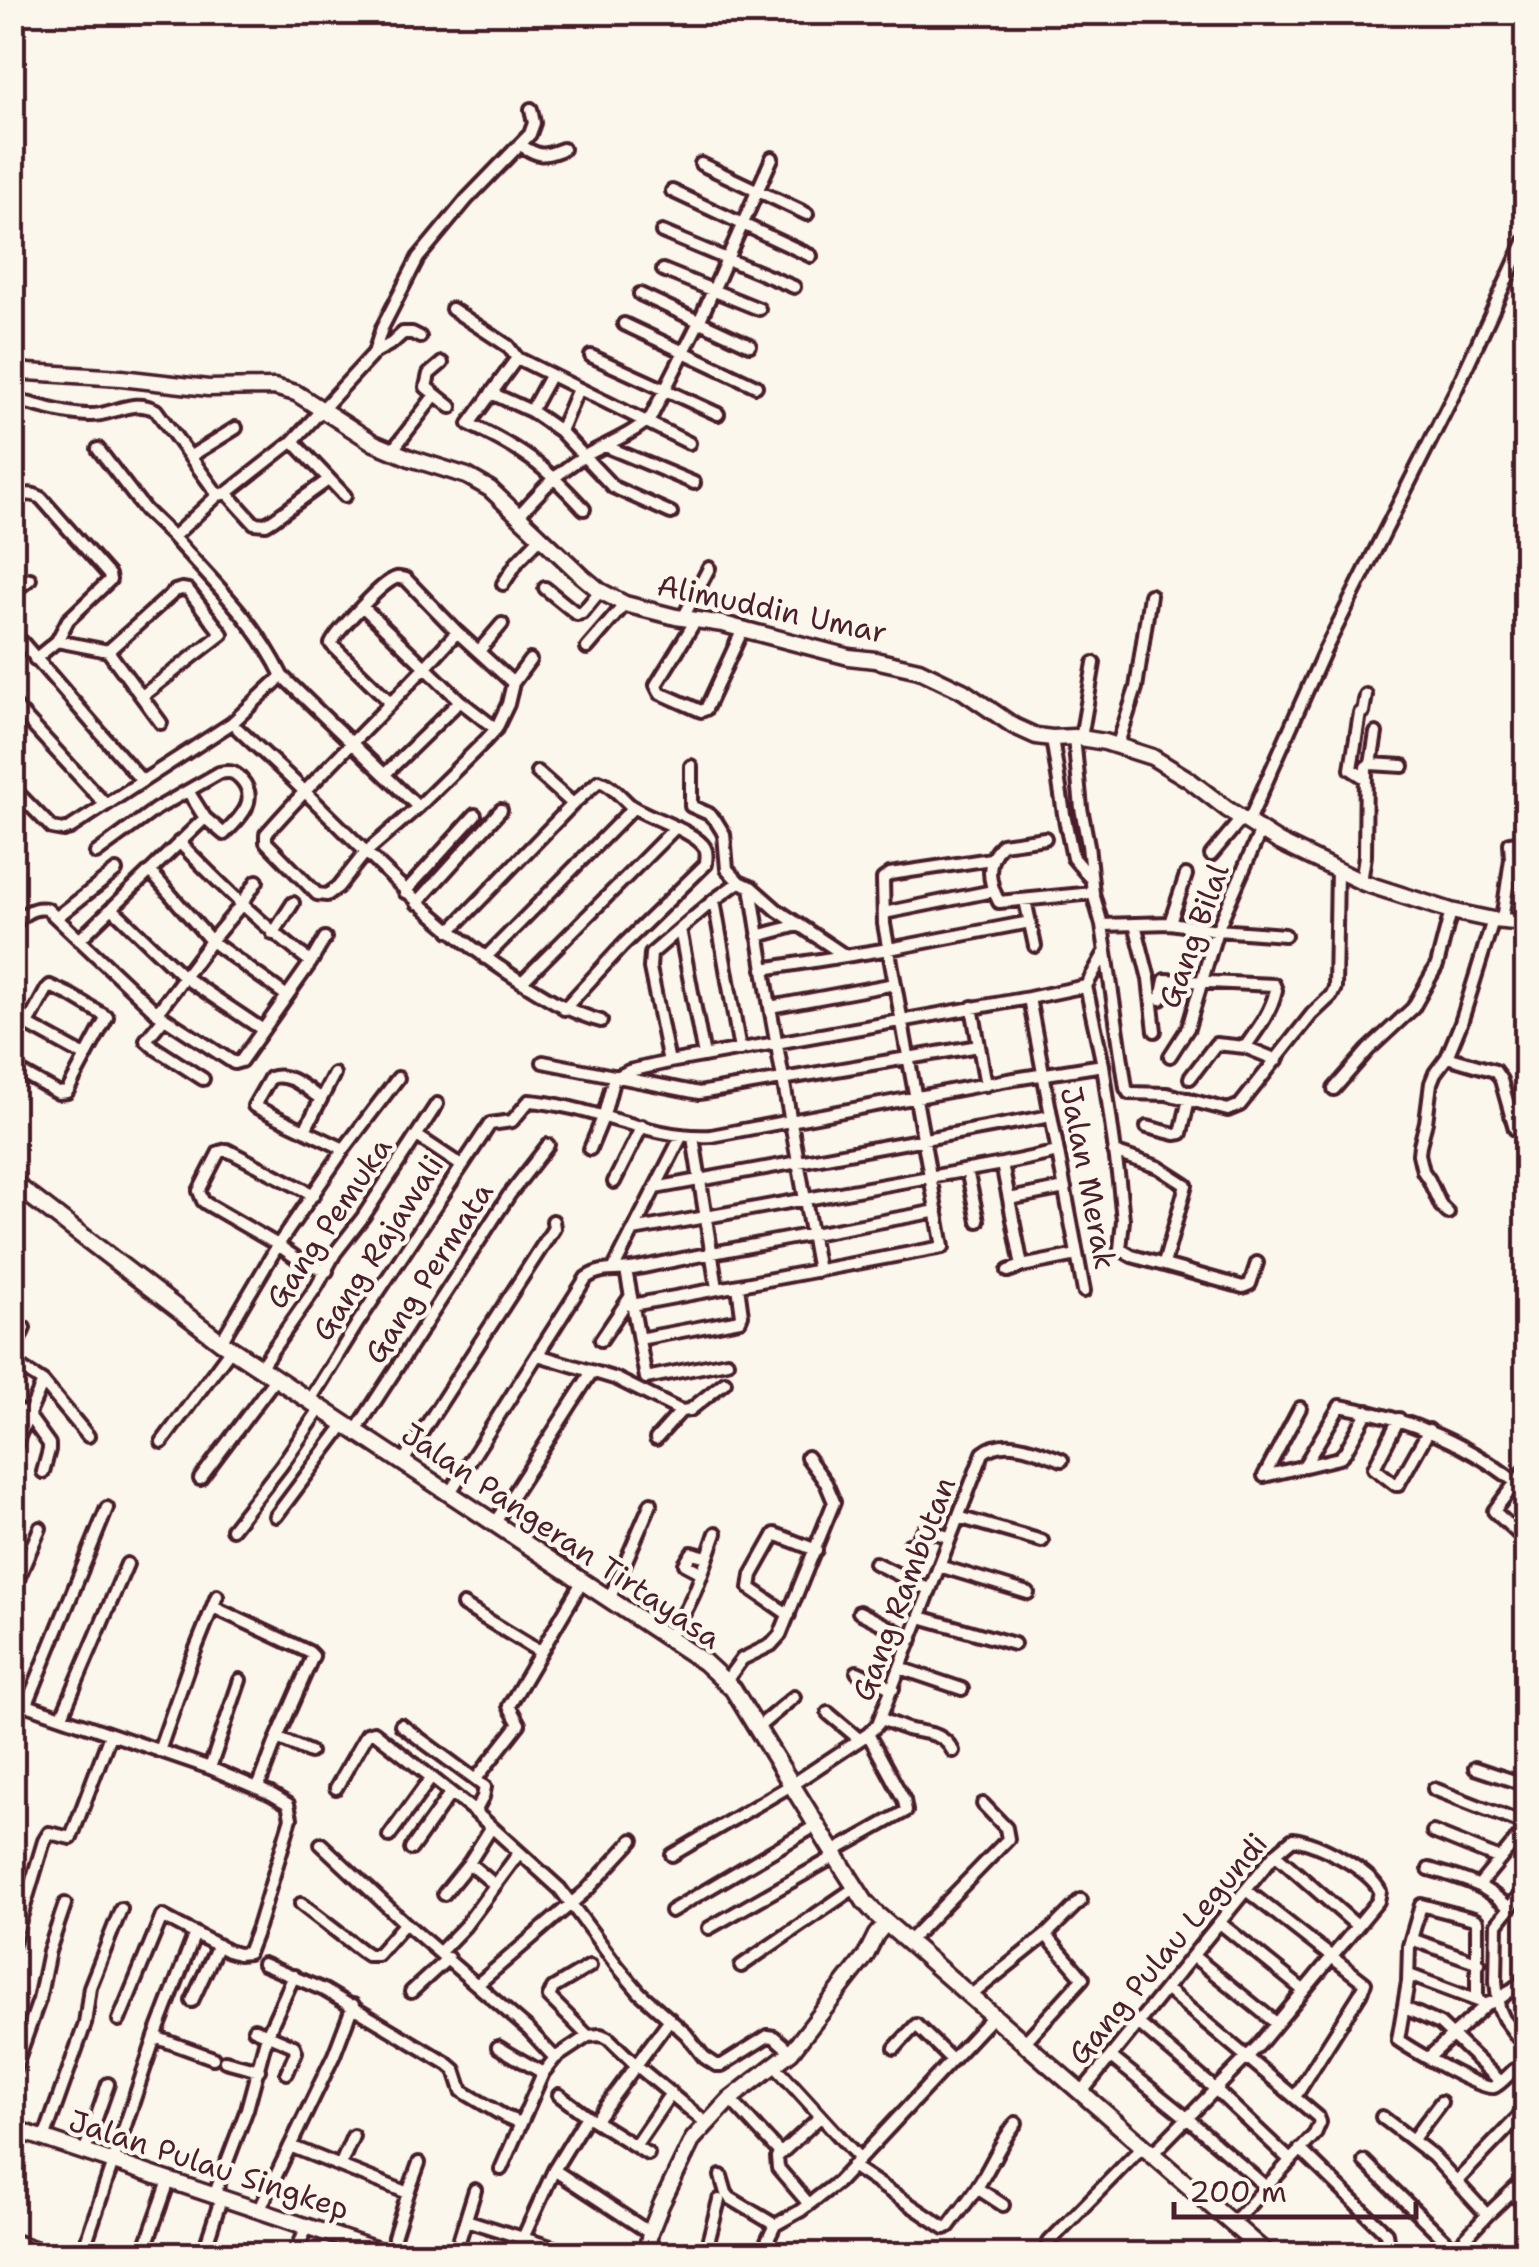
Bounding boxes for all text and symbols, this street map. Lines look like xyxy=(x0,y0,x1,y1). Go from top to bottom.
street label: Alimuddin Umar xyxy=(653,564,891,653)
street label: Gang Bilal xyxy=(1148,858,1239,1014)
street label: Jalan Merak xyxy=(1051,1083,1126,1273)
street label: Gang Pemuka xyxy=(256,1129,401,1317)
street label: Gang Rajawali xyxy=(302,1147,453,1349)
street label: Gang Permata xyxy=(355,1174,503,1371)
street label: Jalan Pangeran Tirtayasa xyxy=(393,1413,730,1658)
street label: Gang Rambutan xyxy=(842,1471,965,1707)
street label: Gang Pulau Legundi xyxy=(1058,1824,1277,2073)
street label: Jalan Pulau Singkep xyxy=(64,2100,355,2229)
scale bar xyxy=(1174,2157,1416,2219)
text: 200 m xyxy=(1189,2171,1287,2212)

